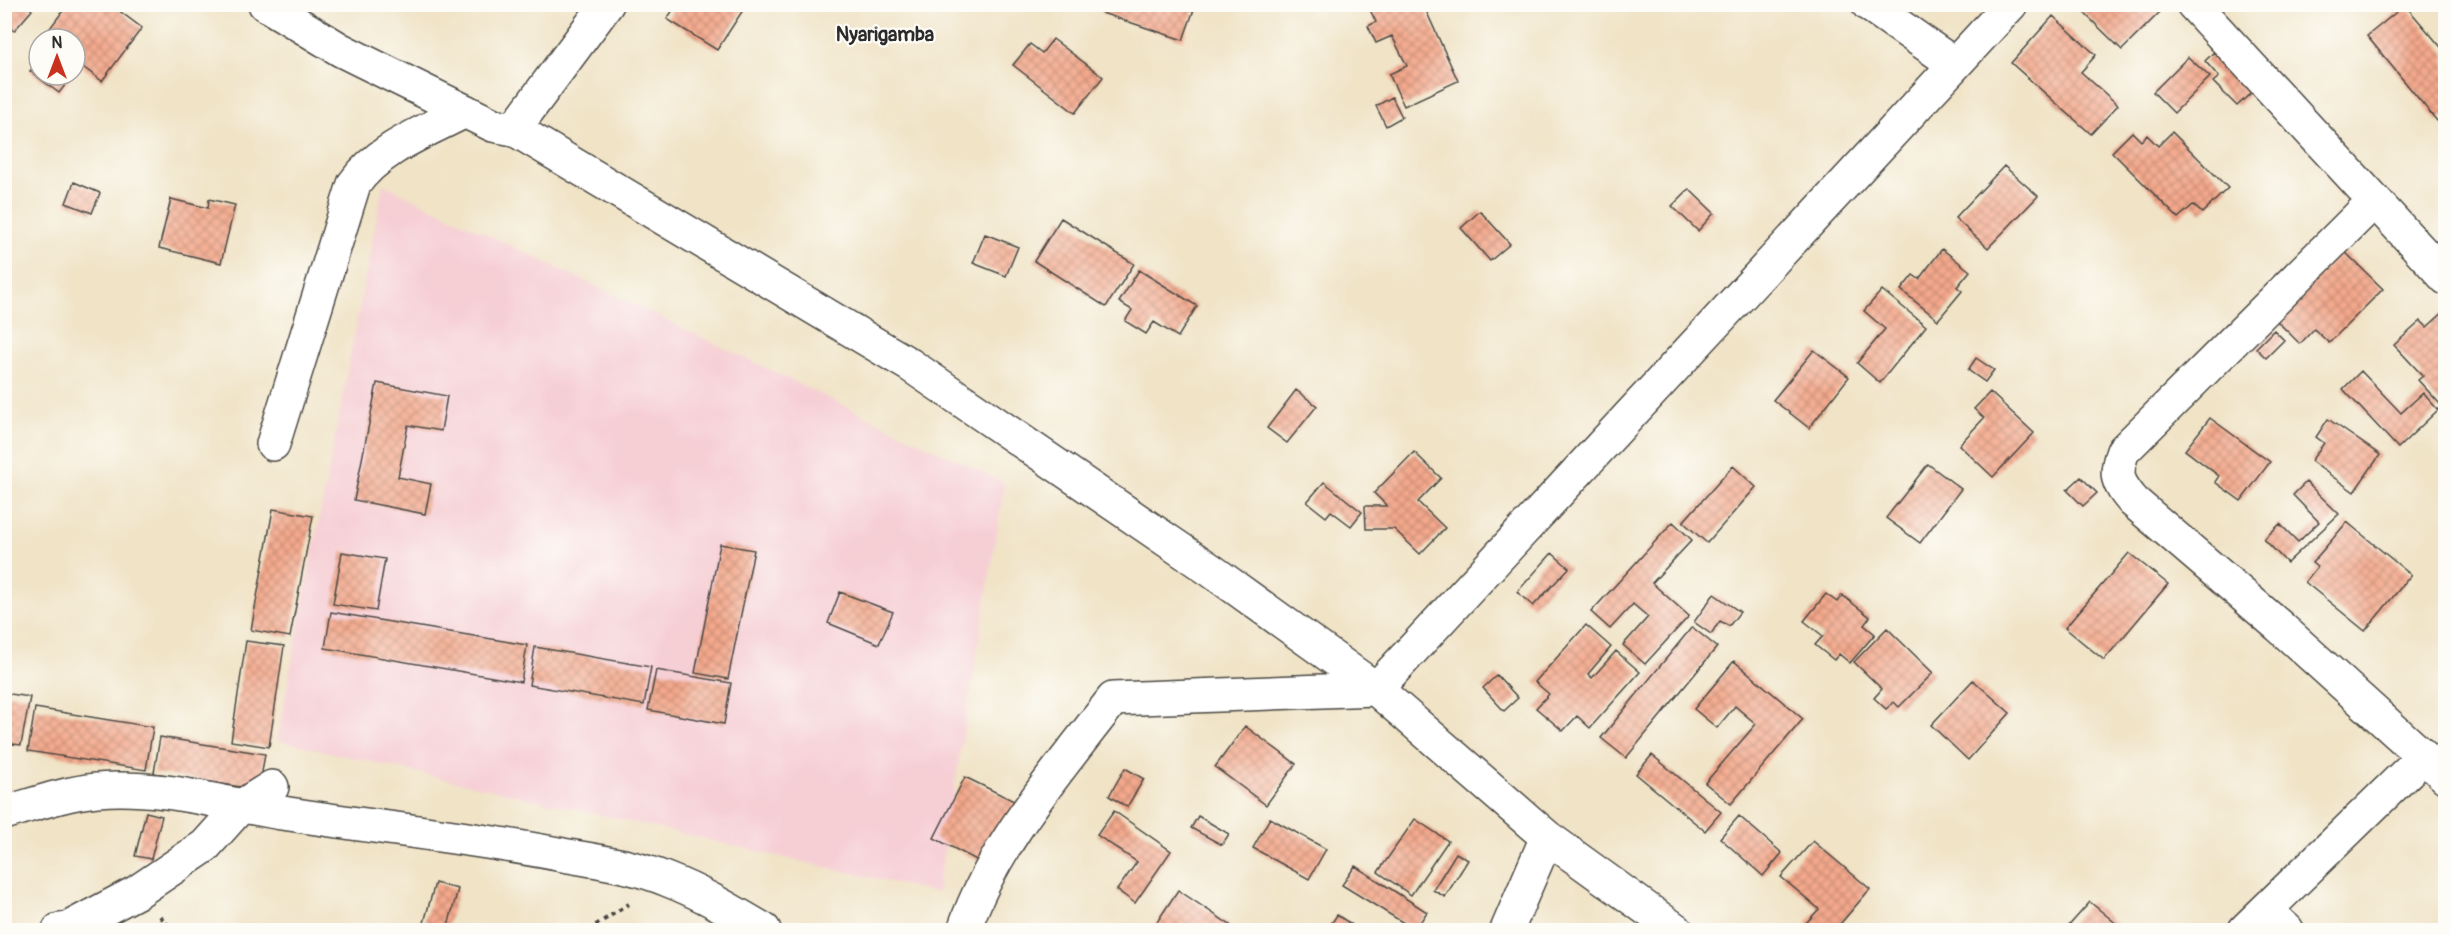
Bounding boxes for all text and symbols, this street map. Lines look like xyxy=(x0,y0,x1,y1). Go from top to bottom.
district label: Nyarigamba xyxy=(836,22,934,47)
north arrow xyxy=(27,27,87,87)
text: N xyxy=(52,33,63,53)

